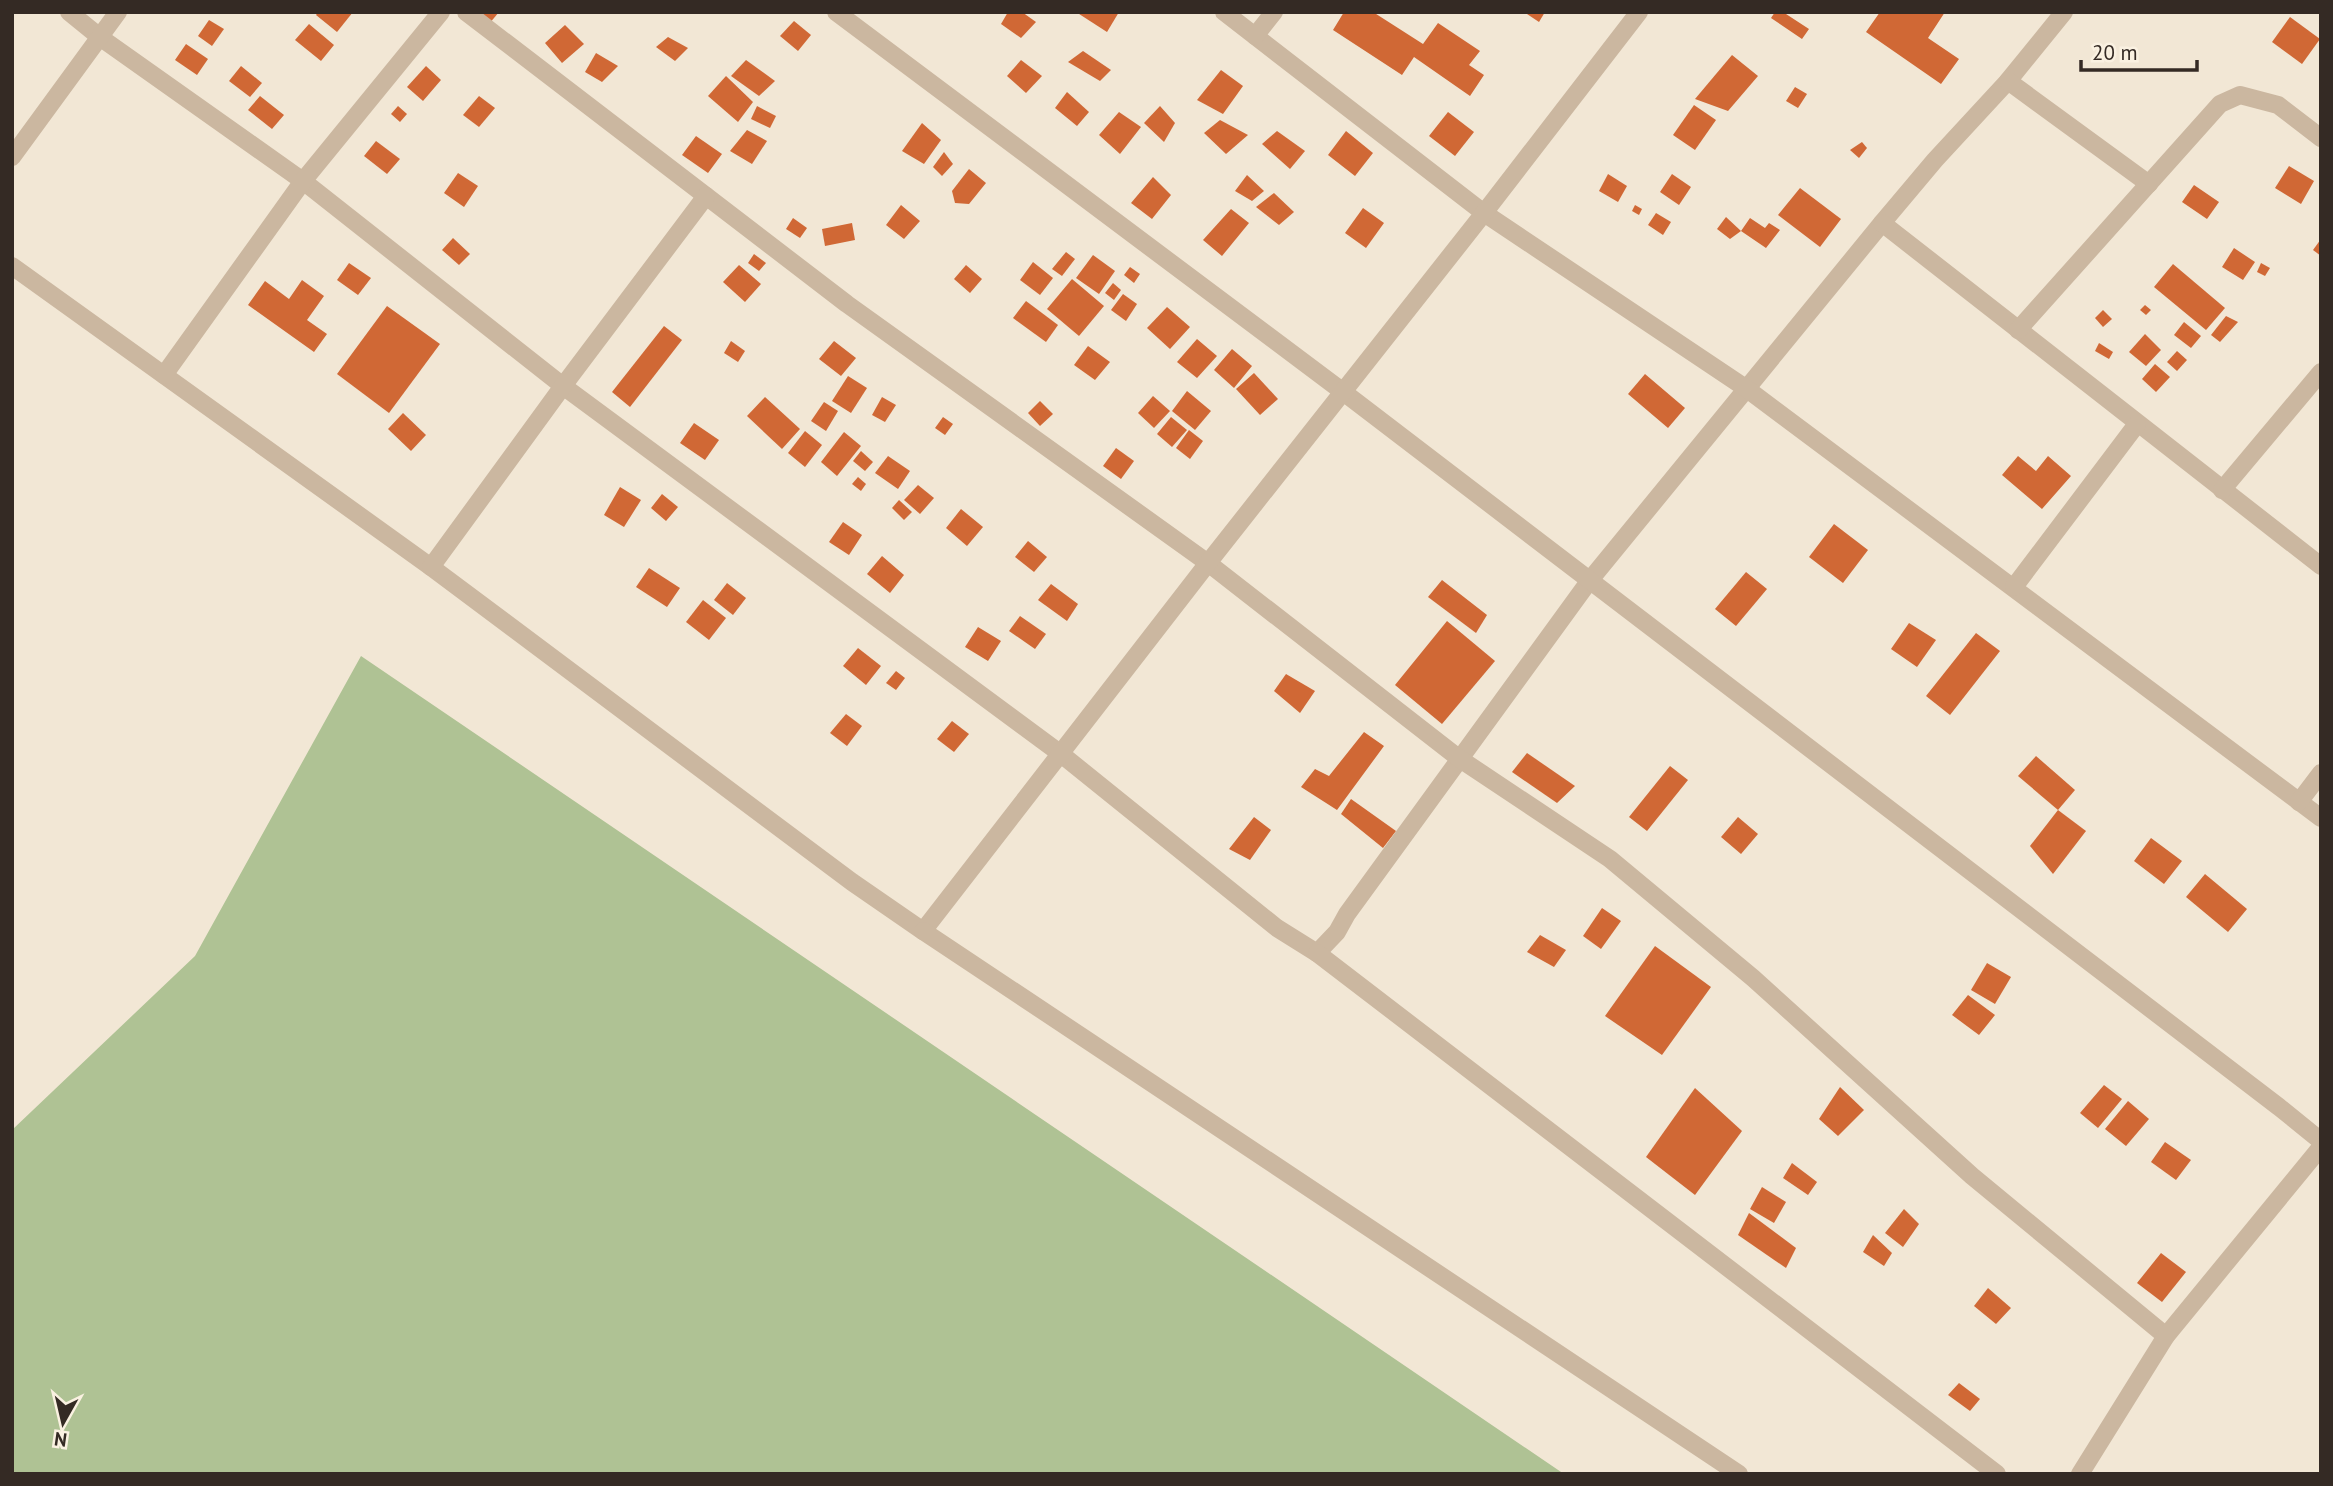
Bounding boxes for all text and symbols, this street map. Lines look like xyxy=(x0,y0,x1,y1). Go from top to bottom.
scale bar xyxy=(2081,28,2196,72)
text: 20 m xyxy=(2092,39,2138,66)
north arrow xyxy=(28,1388,98,1458)
text: N xyxy=(53,1427,68,1453)

